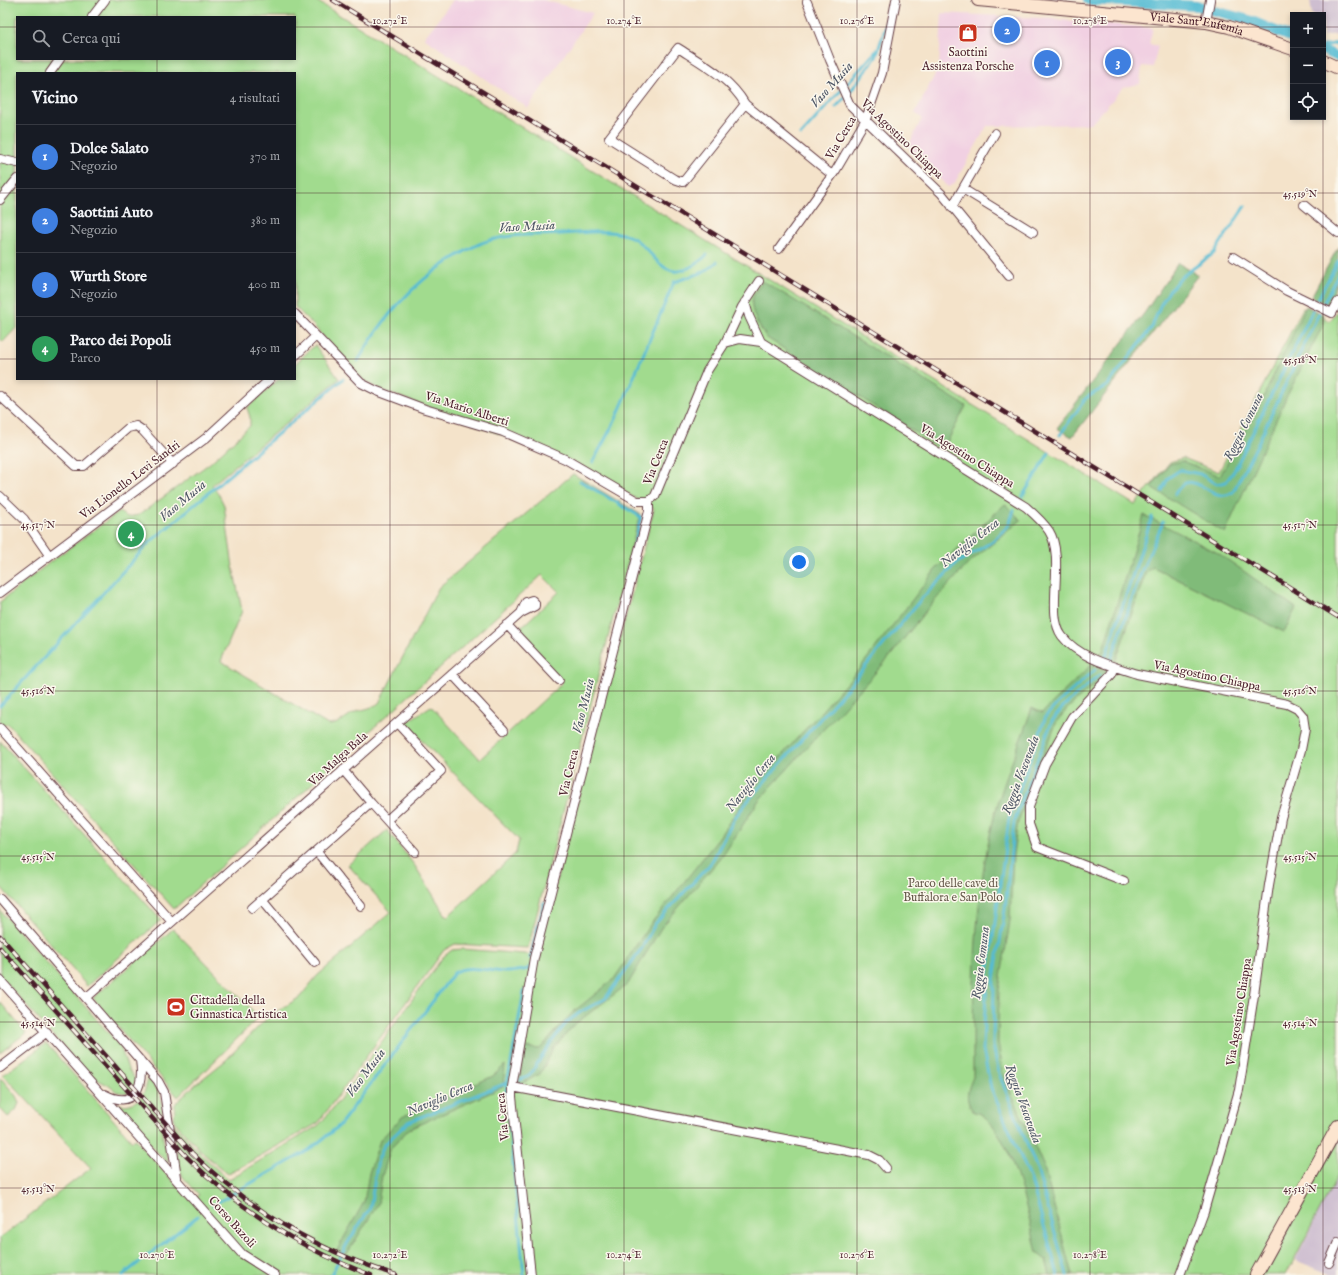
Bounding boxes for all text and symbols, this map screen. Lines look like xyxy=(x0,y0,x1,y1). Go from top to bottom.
street label: Viale Sant'Eufemia xyxy=(1148,9,1246,39)
map controls xyxy=(1290,12,1326,120)
button: + xyxy=(1290,12,1326,48)
text: 10.272°E xyxy=(373,15,407,28)
text: 10.274°E xyxy=(607,15,642,28)
text: 10.276°E xyxy=(840,15,874,28)
pin: 2 xyxy=(994,15,1020,45)
text: 10.278°E xyxy=(1073,15,1107,28)
search box xyxy=(16,16,296,60)
shop icon: Saottini Assistenza Porsche xyxy=(957,22,979,44)
icon: search xyxy=(30,27,52,49)
text: Cerca qui xyxy=(62,29,121,48)
place label: Saottini Assistenza Porsche xyxy=(921,45,1015,74)
pin: 3 xyxy=(1105,47,1131,77)
pin: 1 xyxy=(1034,48,1060,78)
button: − xyxy=(1290,48,1326,84)
water label: Vaso Musia xyxy=(807,58,857,112)
button: locate xyxy=(1290,84,1326,120)
text: Vicino xyxy=(32,88,78,109)
text: 4 risultati xyxy=(230,90,280,107)
street label: Via Agostino Chiappa xyxy=(856,95,947,183)
street label: Via Cerca xyxy=(822,113,860,163)
text: Dolce Salato xyxy=(70,139,149,158)
text: 1 xyxy=(43,148,47,165)
text: 370 m xyxy=(250,148,280,165)
text: Negozio xyxy=(70,158,117,175)
text: 45.519°N xyxy=(1283,188,1317,201)
text: Saottini Auto xyxy=(70,203,153,222)
text: 2 xyxy=(42,212,48,229)
text: 380 m xyxy=(251,212,280,229)
water label: Vaso Musia xyxy=(499,217,556,237)
text: Negozio xyxy=(70,222,117,239)
text: Wurth Store xyxy=(70,267,147,286)
text: 3 xyxy=(43,276,47,293)
text: 400 m xyxy=(248,276,280,293)
text: Negozio xyxy=(70,286,117,303)
text: Parco dei Popoli xyxy=(70,331,171,350)
text: 4 xyxy=(42,340,48,357)
text: 450 m xyxy=(250,340,280,357)
text: Parco xyxy=(70,350,100,367)
text: 45.518°N xyxy=(1283,354,1317,367)
street label: Via Mario Alberti xyxy=(422,388,511,430)
water label: Roggia Comuna xyxy=(1220,390,1269,464)
street label: Via Agostino Chiappa xyxy=(916,420,1018,492)
street label: Via Cerca xyxy=(640,436,672,488)
street label: Via Lionello Levi Sandri xyxy=(76,437,183,523)
water label: Vaso Musia xyxy=(156,476,210,526)
water label: Naviglio Cerca xyxy=(937,515,1004,572)
text: 45.517°N xyxy=(21,519,56,532)
pin: 4 xyxy=(118,519,144,549)
text: 45.517°N xyxy=(1283,519,1318,532)
your location xyxy=(789,552,809,572)
street label: Via Agostino Chiappa xyxy=(1151,657,1262,696)
water label: Vaso Musia xyxy=(569,677,599,735)
text: 45.516°N xyxy=(21,685,55,698)
text: 45.516°N xyxy=(1283,685,1317,698)
street label: Via Malga Bala xyxy=(305,728,371,790)
water label: Roggia Vescovada xyxy=(998,733,1045,817)
street label: Via Cerca xyxy=(556,747,582,799)
water label: Naviglio Cerca xyxy=(722,750,781,816)
text: 45.515°N xyxy=(21,851,55,864)
text: 45.515°N xyxy=(1283,851,1317,864)
park label: Parco delle cave di Buffalora e San Polo xyxy=(903,876,1003,905)
water label: Roggia Comuna xyxy=(968,925,995,1000)
street label: Via Agostino Chiappa xyxy=(1223,956,1256,1068)
place label: Cittadella della Ginnastica Artistica xyxy=(190,993,288,1022)
sports icon: Cittadella della Ginnastica Artistica xyxy=(165,996,187,1018)
text: 45.514°N xyxy=(21,1017,56,1030)
text: 45.514°N xyxy=(1283,1017,1318,1030)
water label: Vaso Musia xyxy=(342,1045,390,1101)
water label: Roggia Vescovada xyxy=(1000,1062,1045,1146)
water label: Naviglio Cerca xyxy=(404,1077,476,1121)
street label: Via Cerca xyxy=(493,1092,513,1142)
text: 45.513°N xyxy=(21,1183,55,1196)
text: 45.513°N xyxy=(1283,1183,1317,1196)
street label: Corso Bazoli xyxy=(205,1193,259,1251)
text: 10.270°E xyxy=(140,1249,175,1262)
text: 10.272°E xyxy=(373,1249,407,1262)
text: 10.274°E xyxy=(607,1249,642,1262)
text: 10.276°E xyxy=(840,1249,874,1262)
text: 10.278°E xyxy=(1073,1249,1107,1262)

